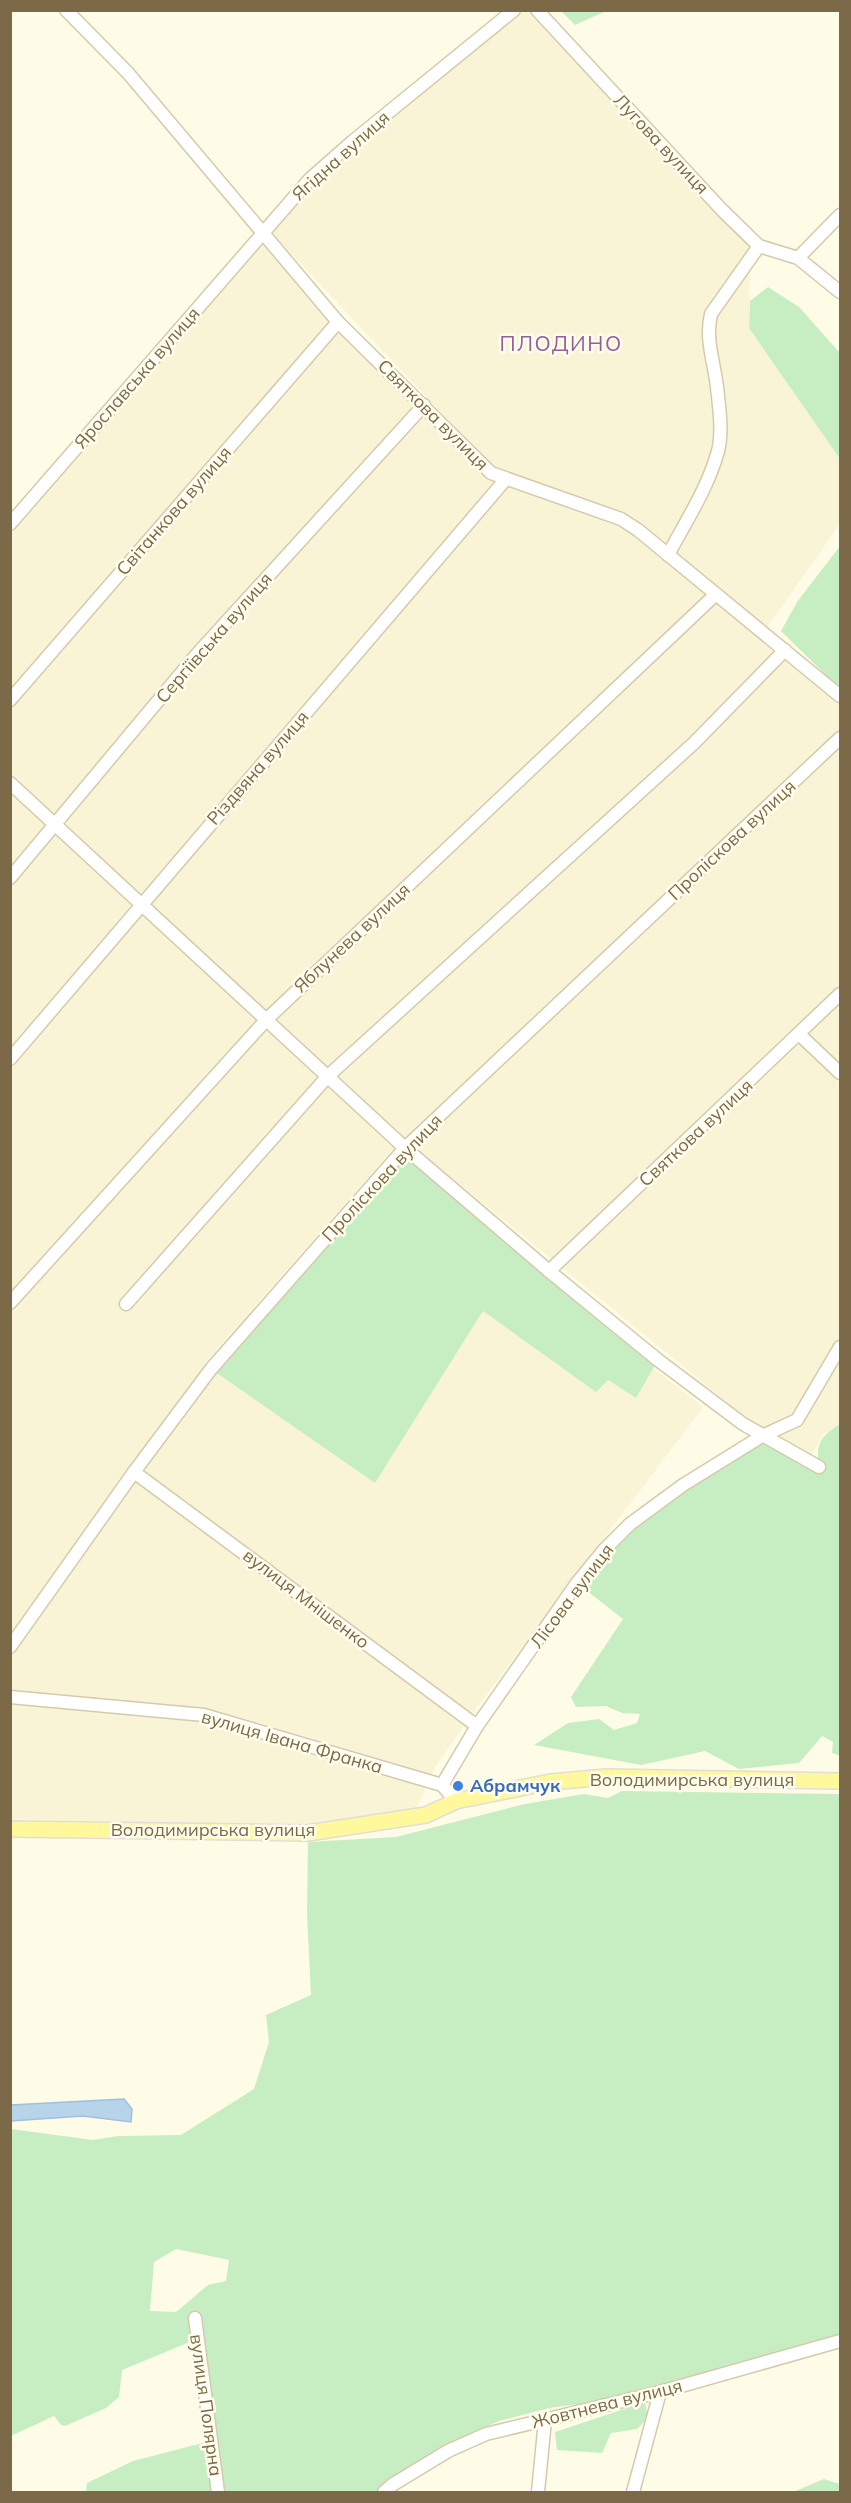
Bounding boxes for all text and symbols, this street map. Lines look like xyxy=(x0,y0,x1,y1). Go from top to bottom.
street label: Лугова вулиця xyxy=(609,89,714,199)
street label: Ягідна вулиця xyxy=(287,106,394,206)
street label: Ярославська вулиця xyxy=(69,302,204,453)
district label: ПЛОДИНО xyxy=(499,330,623,356)
street label: Святкова вулиця xyxy=(373,354,494,475)
street label: Світанкова вулиця xyxy=(111,441,236,580)
street label: Сергіївська вулиця xyxy=(151,568,277,708)
street label: Різдвяна вулиця xyxy=(202,706,314,830)
street label: Проліскова вулиця xyxy=(663,774,800,905)
street label: Яблунева вулиця xyxy=(289,878,415,997)
street label: Святкова вулиця xyxy=(634,1074,758,1191)
street label: Проліскова вулиця xyxy=(316,1109,447,1246)
street label: Лісова вулиця xyxy=(525,1539,618,1652)
street label: вулиця Мнішенко xyxy=(239,1544,374,1654)
street label: вулиця Івана Франка xyxy=(199,1705,385,1778)
street label: Володимирська вулиця xyxy=(590,1768,794,1791)
place label: Абрамчук xyxy=(470,1774,561,1797)
marker: Абрамчук xyxy=(451,1779,465,1793)
street label: Володимирська вулиця xyxy=(111,1818,315,1841)
street label: вулиця Полярна xyxy=(185,2332,228,2477)
street label: Жовтнева вулиця xyxy=(529,2374,685,2433)

